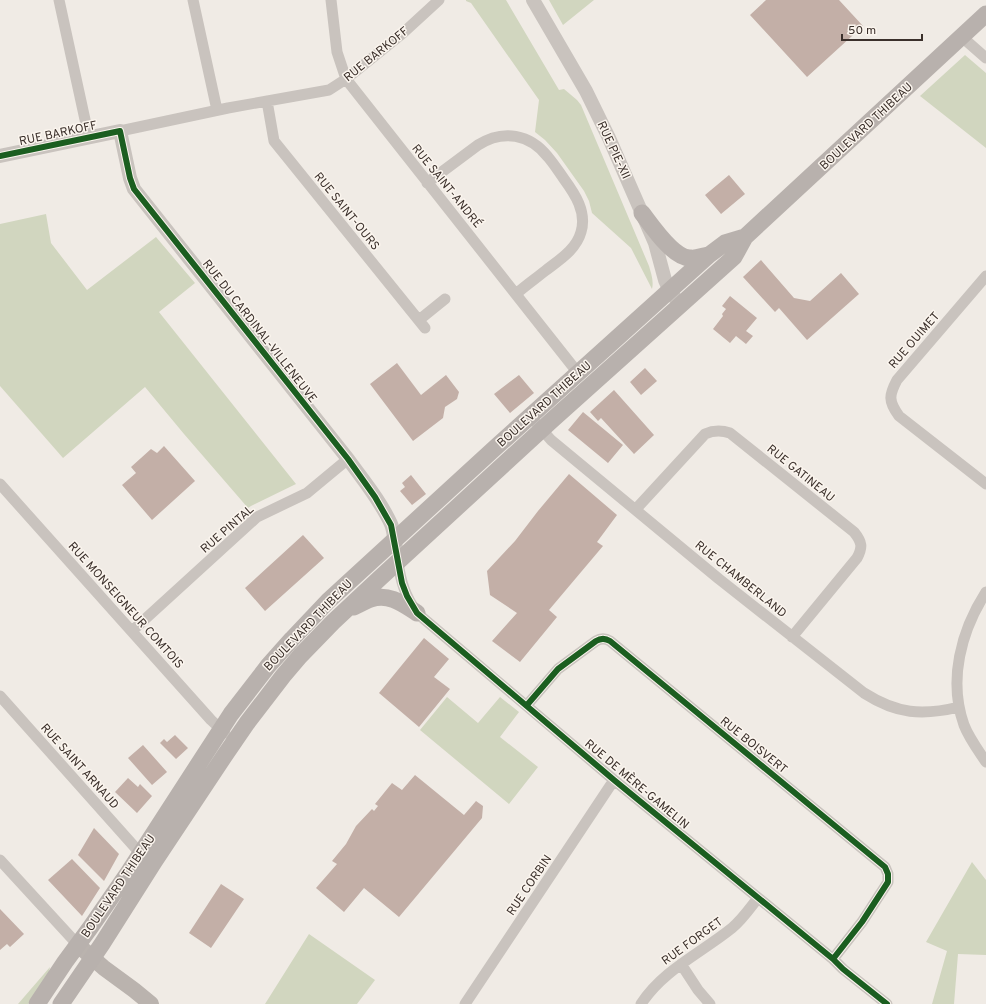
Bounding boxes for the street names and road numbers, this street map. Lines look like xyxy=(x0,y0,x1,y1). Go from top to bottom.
street label: RUE BARKOFF xyxy=(341,23,413,86)
street label: BOULEVARD THIBEAU xyxy=(817,79,917,174)
street label: RUE BARKOFF xyxy=(18,118,99,150)
street label: RUE PIE-XII xyxy=(593,119,633,182)
street label: RUE SAINT-ANDRÉ xyxy=(407,141,485,232)
street label: RUE SAINT-OURS xyxy=(310,169,383,254)
street label: RUE DU CARDINAL-VILLENEUVE xyxy=(198,257,320,406)
street label: RUE OUIMET xyxy=(886,309,944,372)
street label: BOULEVARD THIBEAU xyxy=(494,358,595,451)
street label: RUE GATINEAU xyxy=(763,441,838,506)
street label: RUE PINTAL xyxy=(198,502,258,557)
street label: RUE CHAMBERLAND xyxy=(691,538,790,622)
street label: RUE MONSEIGNEUR COMTOIS xyxy=(64,539,186,672)
street label: BOULEVARD THIBEAU xyxy=(261,576,357,675)
street label: RUE BOISVERT xyxy=(716,714,790,778)
street label: RUE SAINT ARNAUD xyxy=(37,721,122,813)
street label: RUE DE MÈRE-GAMELIN xyxy=(581,736,692,833)
street label: BOULEVARD THIBEAU xyxy=(78,832,159,941)
street label: RUE CORBIN xyxy=(504,852,556,919)
street label: RUE FORGET xyxy=(659,914,726,969)

